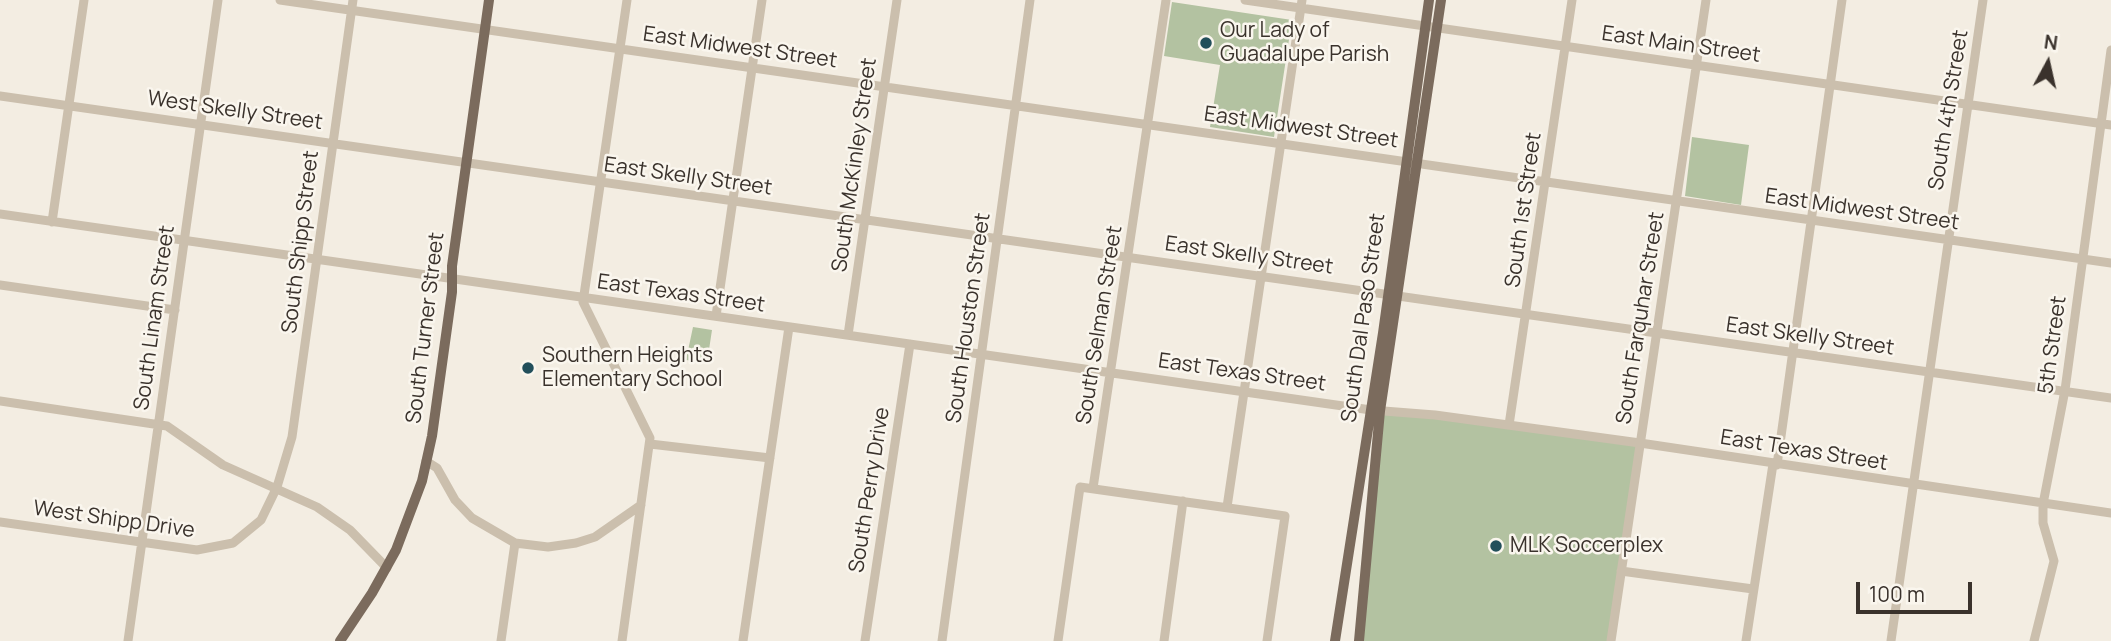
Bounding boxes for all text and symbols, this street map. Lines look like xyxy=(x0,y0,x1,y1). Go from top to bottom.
place label: Our Lady of Guadalupe Parish xyxy=(1220,18,1389,68)
street label: East Main Street xyxy=(1600,21,1762,69)
street label: East Midwest Street xyxy=(641,22,839,74)
street label: South 4th Street xyxy=(1924,28,1974,192)
north arrow xyxy=(2013,28,2083,98)
text: N xyxy=(2042,28,2059,56)
marker: Our Lady of Guadalupe Parish xyxy=(1198,35,1214,51)
street label: South McKinley Street xyxy=(827,56,883,274)
street label: West Skelly Street xyxy=(146,86,324,136)
street label: East Midwest Street xyxy=(1202,102,1400,154)
street label: South 1st Street xyxy=(1501,131,1547,289)
street label: South Shipp Street xyxy=(277,149,325,335)
street label: East Skelly Street xyxy=(602,153,774,201)
street label: East Midwest Street xyxy=(1763,184,1961,236)
street label: South Farquhar Street xyxy=(1612,210,1670,426)
street label: South Houston Street xyxy=(942,211,996,425)
street label: South Dal Paso Street xyxy=(1337,212,1391,424)
street label: South Linam Street xyxy=(130,224,180,412)
street label: South Selman Street xyxy=(1072,224,1128,426)
street label: South Turner Street xyxy=(402,231,450,425)
street label: East Skelly Street xyxy=(1163,232,1335,280)
street label: East Texas Street xyxy=(595,270,767,318)
street label: 5th Street xyxy=(2034,294,2072,396)
street label: East Skelly Street xyxy=(1724,313,1896,361)
place label: Southern Heights Elementary School xyxy=(542,343,723,393)
street label: East Texas Street xyxy=(1156,349,1328,397)
marker: Southern Heights Elementary School xyxy=(520,360,536,376)
street label: South Perry Drive xyxy=(844,405,896,575)
street label: East Texas Street xyxy=(1718,425,1890,477)
street label: West Shipp Drive xyxy=(32,496,196,544)
place label: MLK Soccerplex xyxy=(1510,533,1663,559)
marker: MLK Soccerplex xyxy=(1488,538,1504,554)
scale bar xyxy=(1859,568,1974,612)
text: 100 m xyxy=(1869,580,1925,608)

